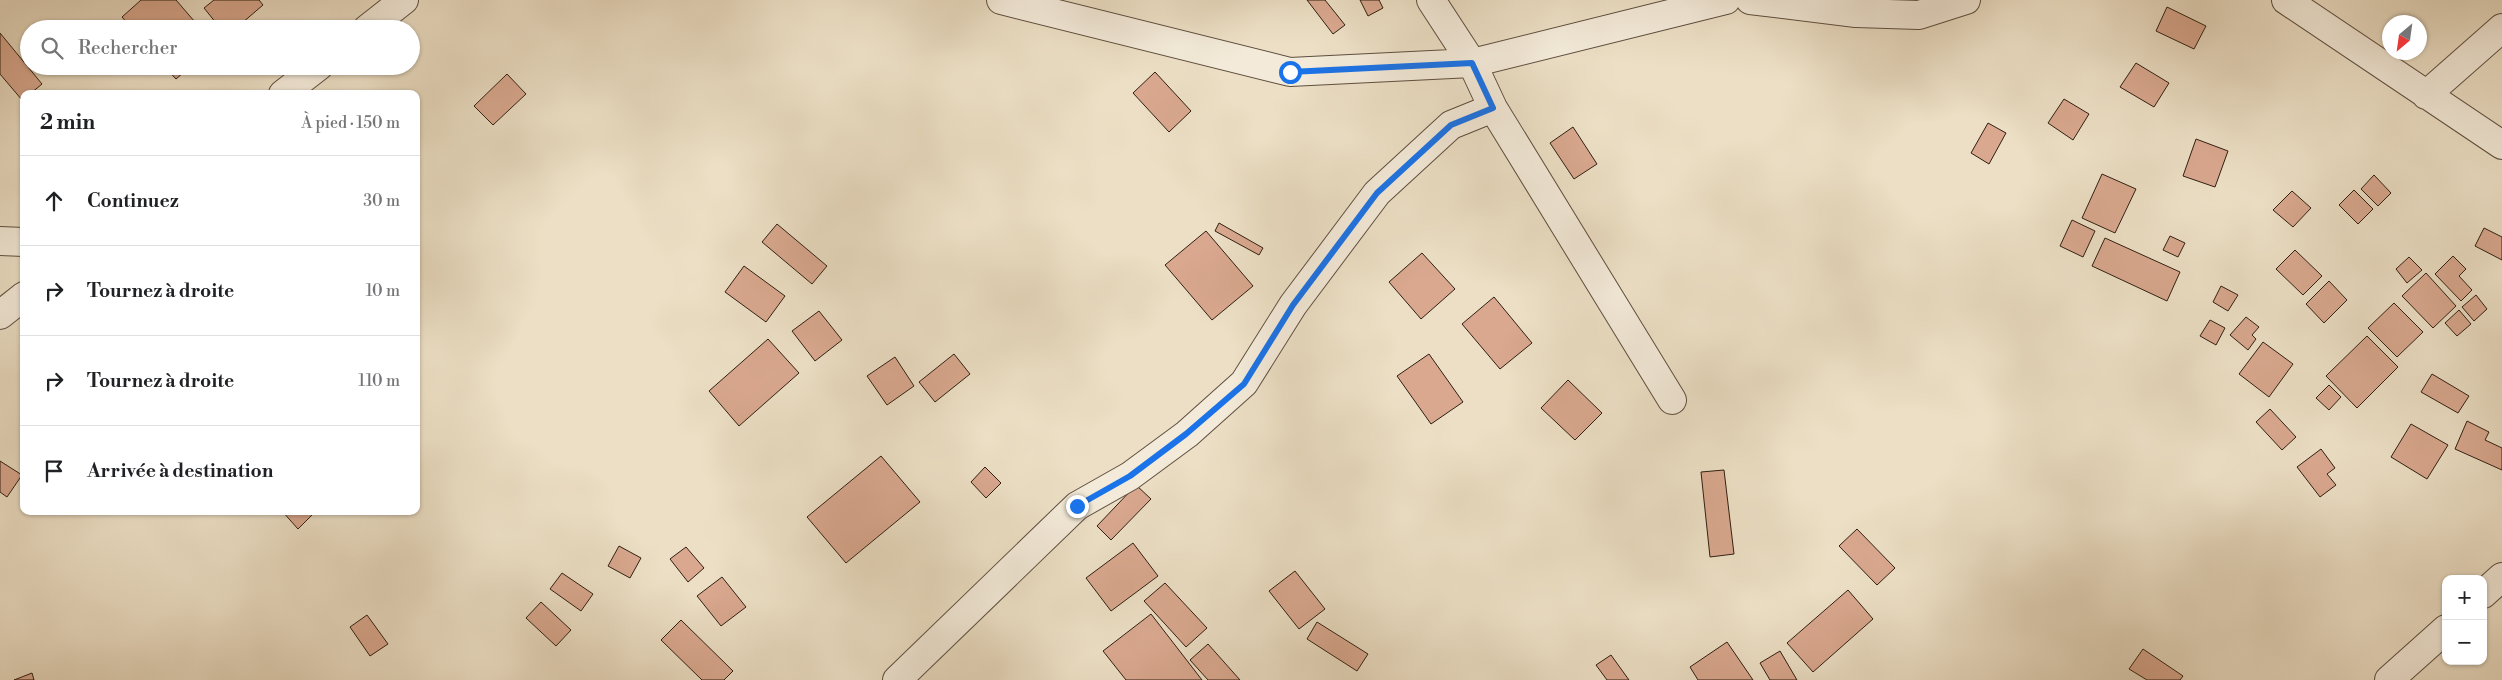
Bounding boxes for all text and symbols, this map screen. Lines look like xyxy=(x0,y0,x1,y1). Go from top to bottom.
north arrow xyxy=(2382,15,2427,60)
search box xyxy=(20,20,420,75)
icon: search xyxy=(38,34,66,62)
text: Rechercher xyxy=(78,36,177,60)
route start xyxy=(1279,61,1302,84)
text: 2 min xyxy=(40,110,95,136)
text: À pied · 150 m xyxy=(301,113,400,133)
icon: ahead xyxy=(40,187,68,215)
text: Continuez xyxy=(87,189,179,213)
text: 30 m xyxy=(363,191,400,211)
icon: right xyxy=(40,277,68,305)
text: Tournez à droite xyxy=(87,279,234,303)
text: 10 m xyxy=(366,281,400,301)
icon: right xyxy=(40,367,68,395)
text: Tournez à droite xyxy=(87,369,234,393)
text: 110 m xyxy=(358,371,400,391)
icon: arrive xyxy=(40,457,68,485)
text: Arrivée à destination xyxy=(87,459,273,483)
route end xyxy=(1066,495,1089,518)
map controls xyxy=(2442,575,2487,665)
button: + xyxy=(2442,575,2487,620)
button: − xyxy=(2442,620,2487,665)

